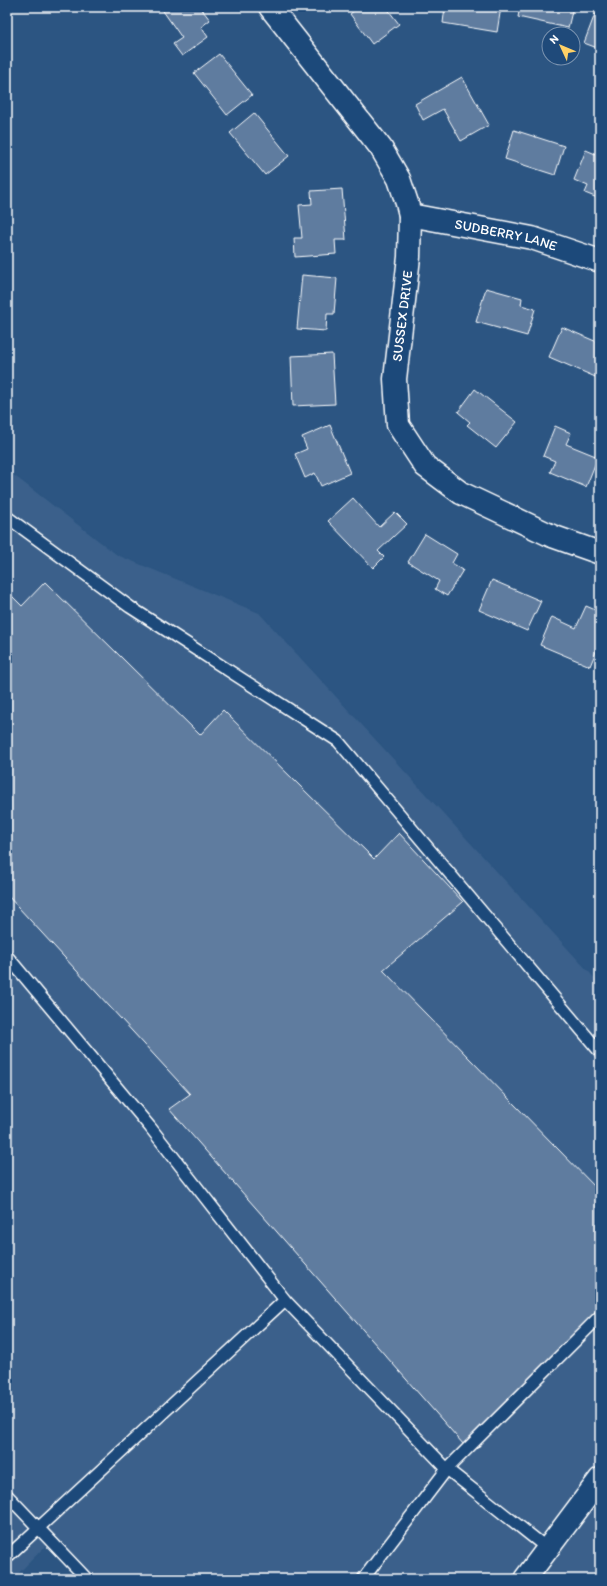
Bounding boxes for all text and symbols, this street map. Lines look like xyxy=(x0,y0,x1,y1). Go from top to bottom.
north arrow xyxy=(541,26,581,66)
text: N xyxy=(547,32,561,47)
street label: SUDBERRY LANE xyxy=(453,216,560,255)
street label: SUSSEX DRIVE xyxy=(388,269,417,363)

